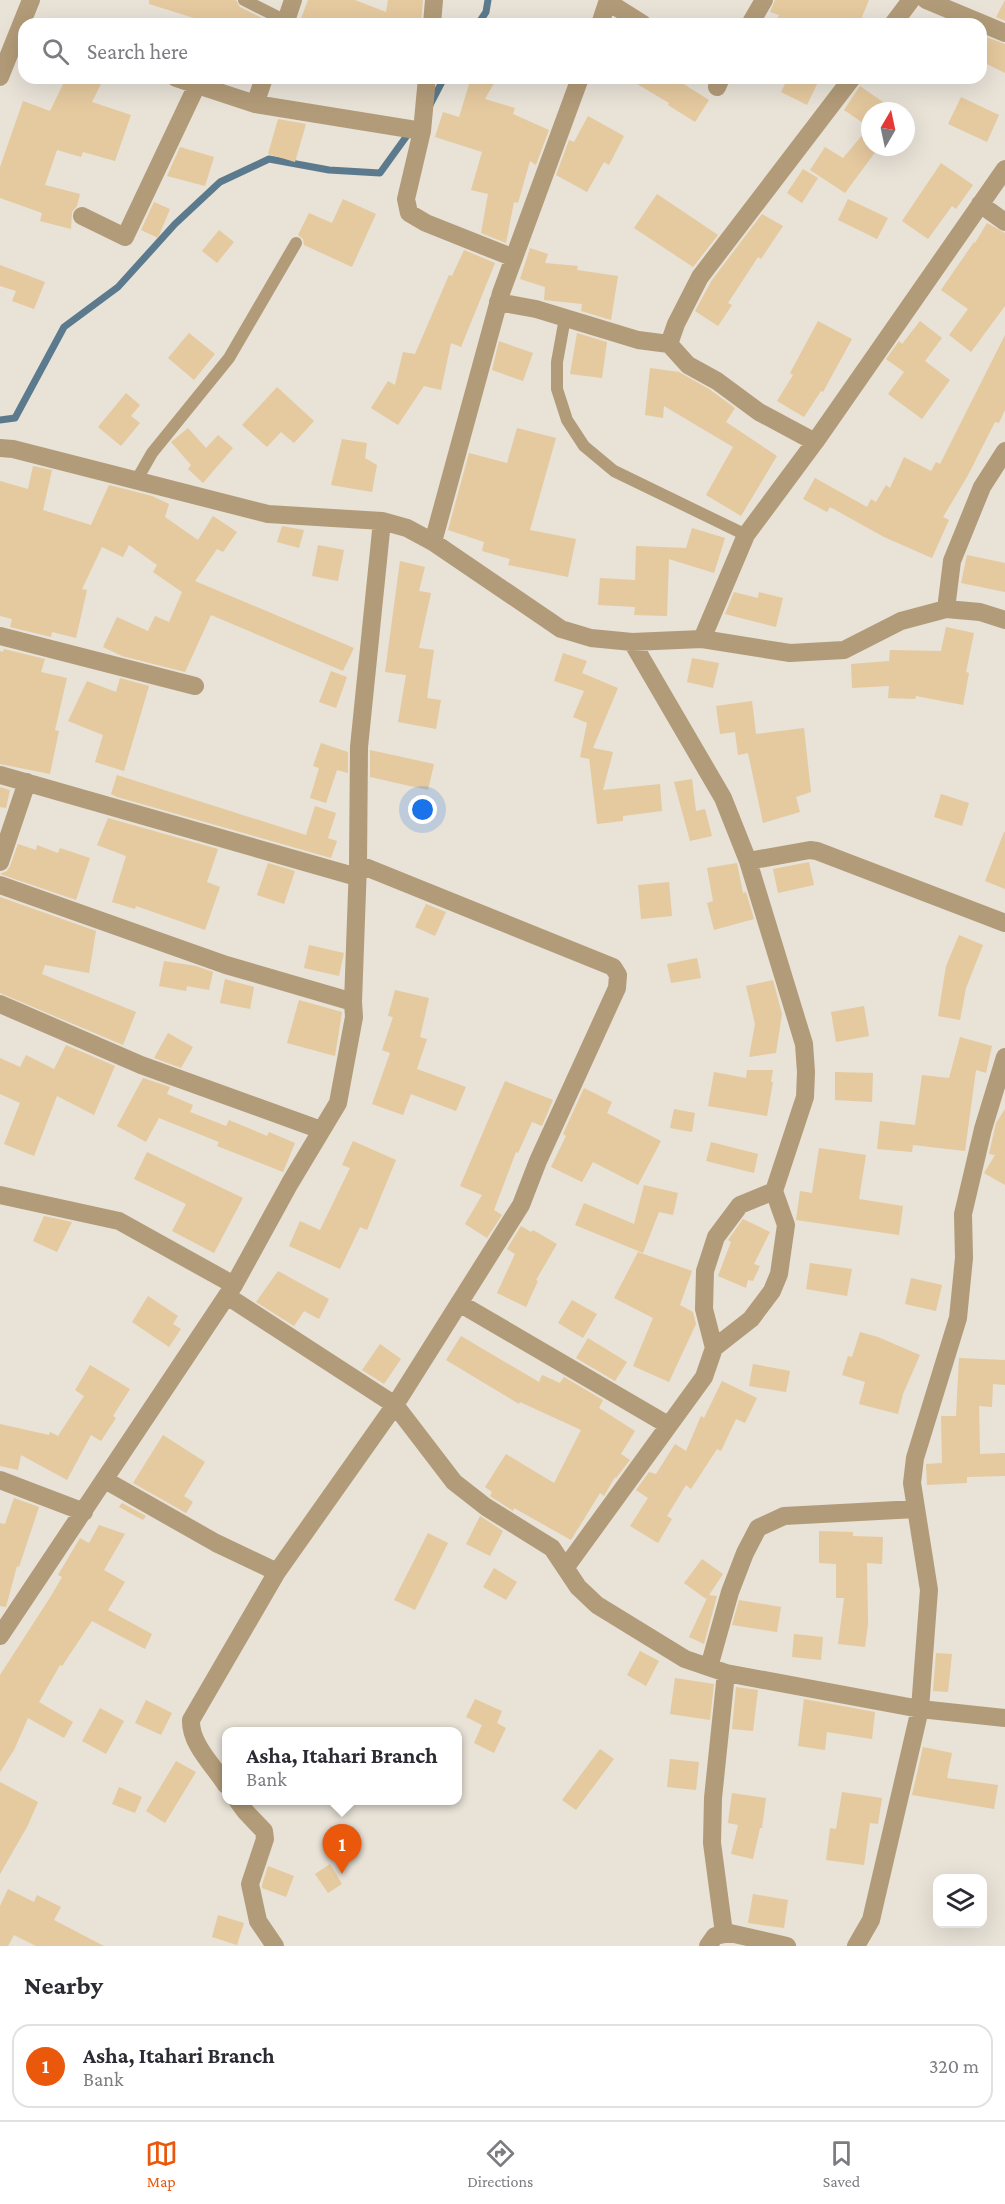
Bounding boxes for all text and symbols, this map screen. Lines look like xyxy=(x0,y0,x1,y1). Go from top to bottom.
search box xyxy=(18,18,987,84)
icon: search xyxy=(39,35,72,68)
text: Search here xyxy=(87,39,188,64)
north arrow xyxy=(861,102,915,156)
your location xyxy=(408,795,437,824)
popup xyxy=(222,1727,462,1805)
text: Asha, Itahari Branch xyxy=(246,1743,438,1768)
text: Bank xyxy=(246,1768,287,1790)
pin: 1 xyxy=(322,1824,362,1874)
map controls xyxy=(933,1874,987,1928)
button: layers xyxy=(933,1874,987,1928)
text: Nearby xyxy=(24,1971,103,2000)
text: Asha, Itahari Branch xyxy=(83,2043,275,2068)
text: 1 xyxy=(42,2055,49,2077)
text: 320 m xyxy=(929,2055,979,2077)
text: Bank xyxy=(83,2068,124,2090)
tab: Map xyxy=(145,2137,178,2190)
tab: Directions xyxy=(467,2137,533,2190)
tab: Saved xyxy=(823,2137,860,2190)

